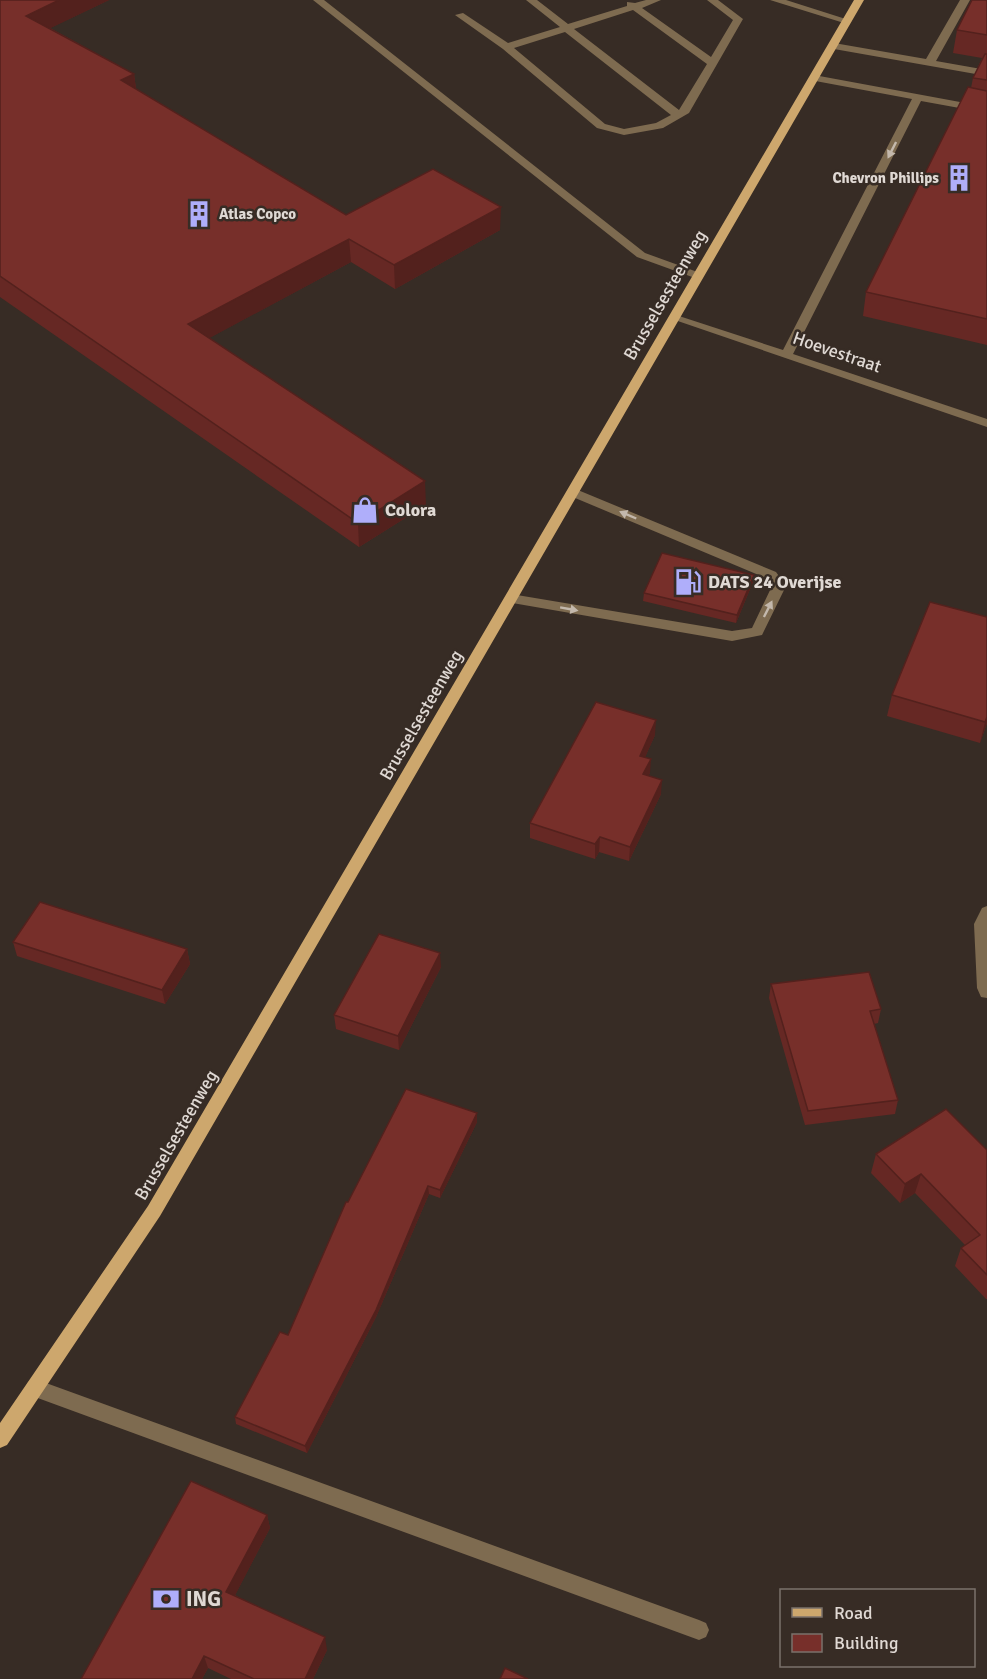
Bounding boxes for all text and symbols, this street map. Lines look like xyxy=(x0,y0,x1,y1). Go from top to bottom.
one-way arrow xyxy=(887,141,897,158)
building icon: Chevron Phillips xyxy=(944,163,974,193)
place label: Chevron Phillips xyxy=(832,169,939,187)
building icon: Atlas Copco xyxy=(184,199,214,229)
place label: Atlas Copco xyxy=(219,205,296,223)
street label: Brusselsesteenweg xyxy=(619,226,711,364)
street label: Hoevestraat xyxy=(790,327,884,377)
shop icon: Colora xyxy=(350,495,380,525)
place label: Colora xyxy=(385,499,436,521)
one-way arrow xyxy=(618,510,636,520)
fuel station icon: DATS 24 Overijse xyxy=(673,567,703,597)
place label: DATS 24 Overijse xyxy=(708,571,841,593)
one-way arrow xyxy=(763,601,773,618)
one-way arrow xyxy=(559,605,578,614)
street label: Brusselsesteenweg xyxy=(375,646,467,784)
street label: Brusselsesteenweg xyxy=(130,1066,222,1204)
bank icon: ING xyxy=(151,1584,181,1614)
place label: ING xyxy=(186,1586,221,1612)
legend xyxy=(780,1589,975,1667)
text: Road xyxy=(834,1602,873,1624)
text: Building xyxy=(834,1632,898,1654)

